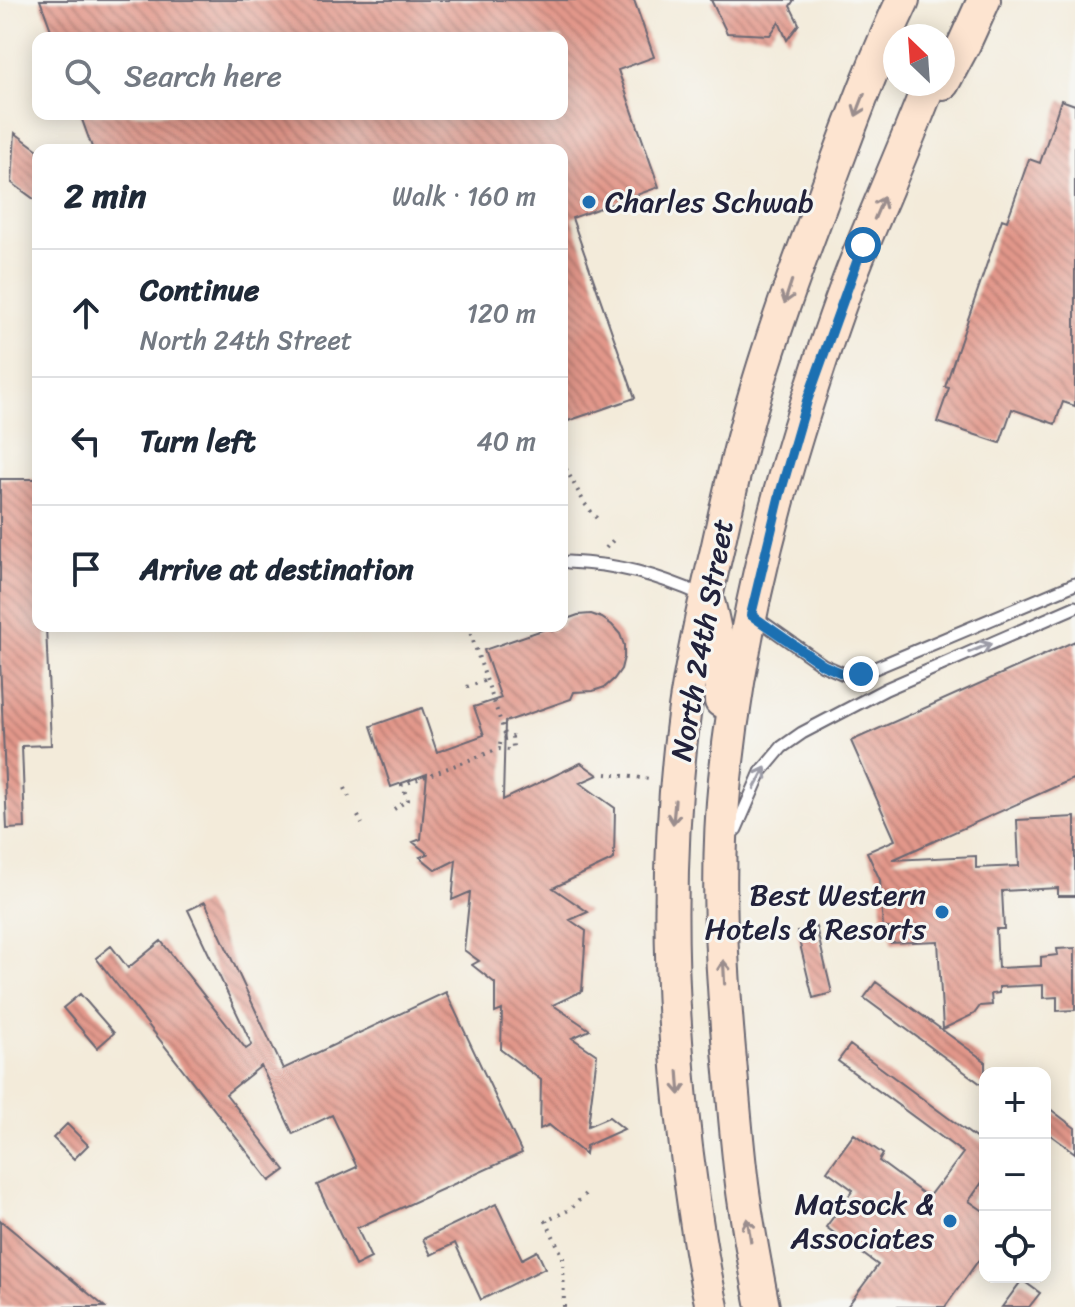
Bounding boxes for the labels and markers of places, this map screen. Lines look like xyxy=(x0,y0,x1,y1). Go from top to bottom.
place label: Charles Schwab xyxy=(605,175,814,229)
marker: Charles Schwab xyxy=(580,193,598,211)
place label: Best Western Hotels & Resorts xyxy=(705,868,926,956)
marker: Best Western Hotels & Resorts xyxy=(933,903,951,921)
place label: Matsock & Associates xyxy=(790,1177,934,1265)
marker: Matsock & Associates xyxy=(941,1212,959,1230)

